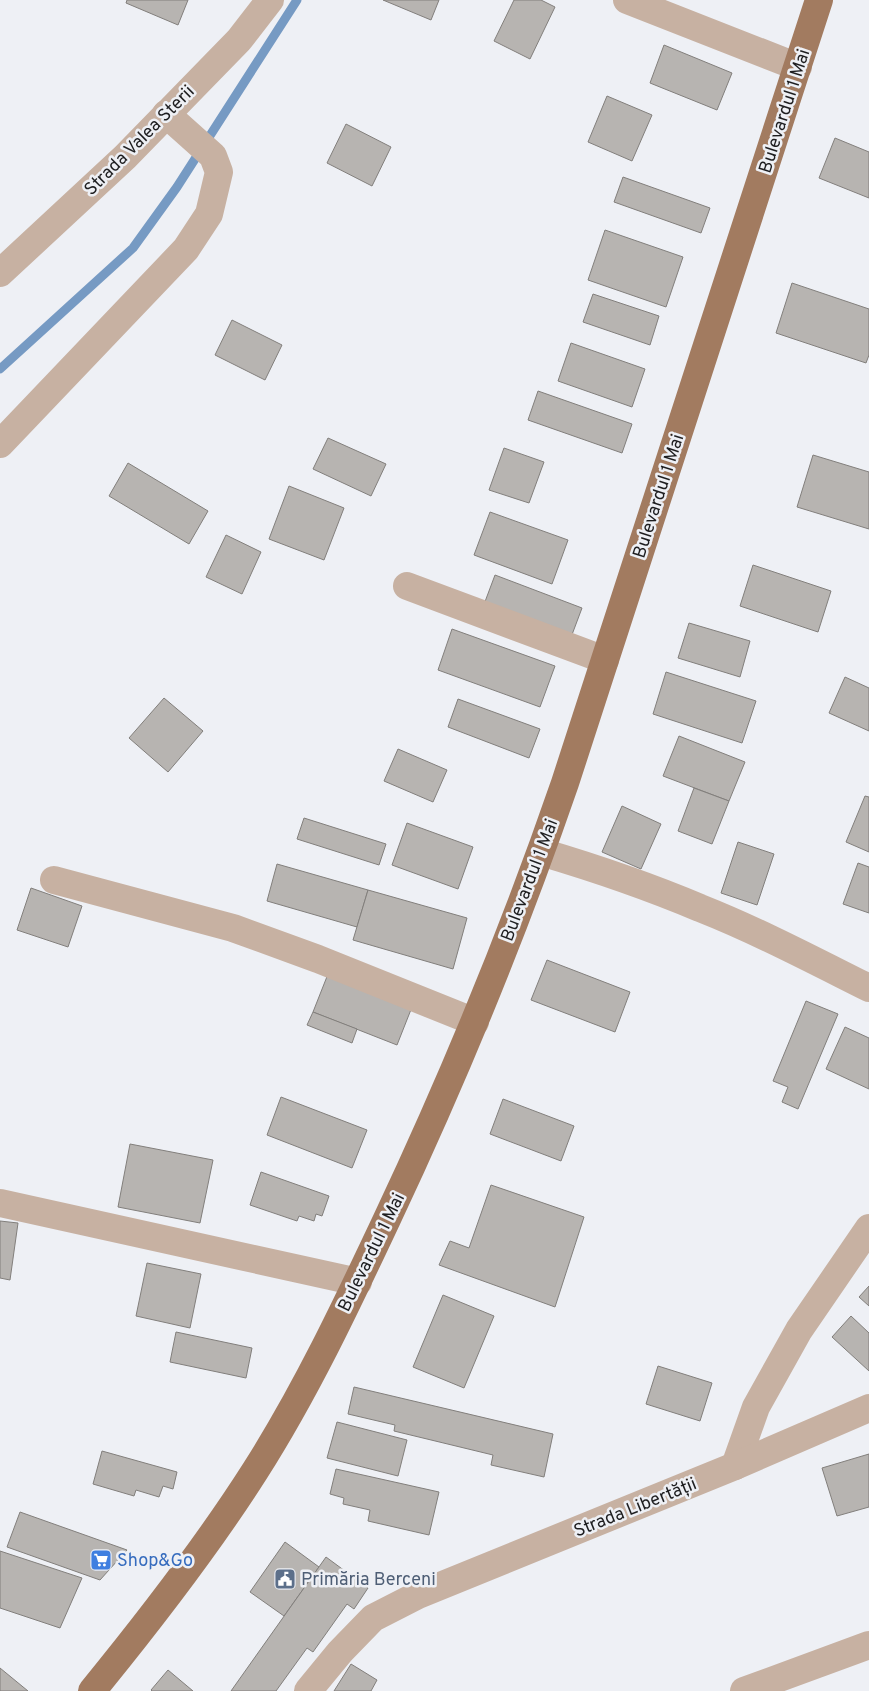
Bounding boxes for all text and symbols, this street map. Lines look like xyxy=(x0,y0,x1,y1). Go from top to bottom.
street label: Bulevardul 1 Mai xyxy=(755,46,816,176)
street label: Strada Valea Sterii xyxy=(80,81,200,201)
street label: Bulevardul 1 Mai xyxy=(629,431,690,561)
street label: Bulevardul 1 Mai xyxy=(497,816,564,945)
street label: Bulevardul 1 Mai xyxy=(334,1190,411,1316)
street label: Strada Libertății xyxy=(571,1473,700,1544)
supermarket icon: Shop&Go xyxy=(89,1548,113,1572)
place label: Shop&Go xyxy=(117,1550,193,1573)
public building icon: Primăria Berceni xyxy=(273,1567,297,1591)
place label: Primăria Berceni xyxy=(301,1569,436,1592)

